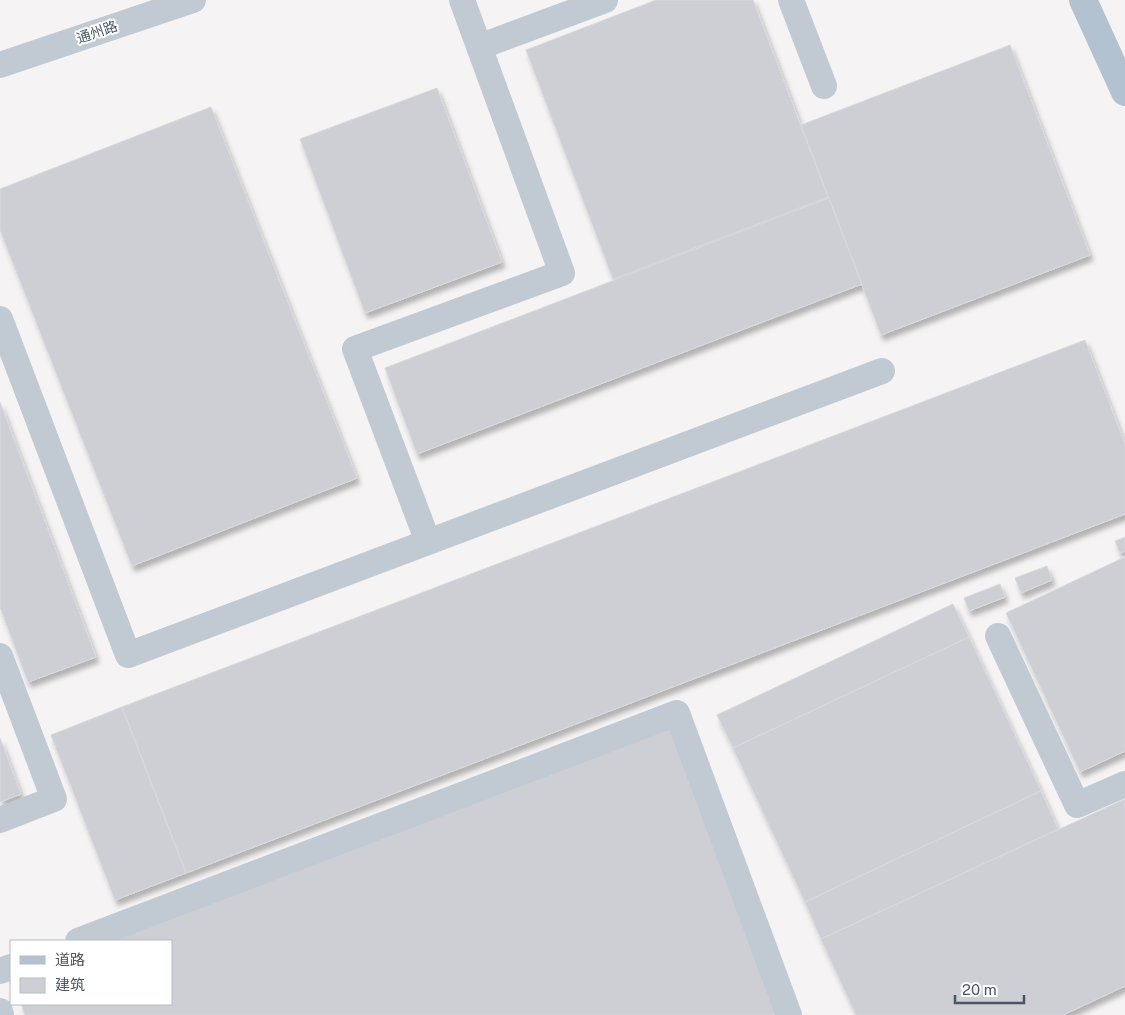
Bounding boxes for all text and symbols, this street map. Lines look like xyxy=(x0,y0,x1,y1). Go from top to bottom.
street label: 通州路 xyxy=(75,18,119,46)
legend xyxy=(10,940,172,1005)
text: 道路 xyxy=(55,951,85,968)
scale bar xyxy=(955,972,1024,1004)
text: 建筑 xyxy=(55,976,85,993)
text: 20 m xyxy=(962,981,997,998)

